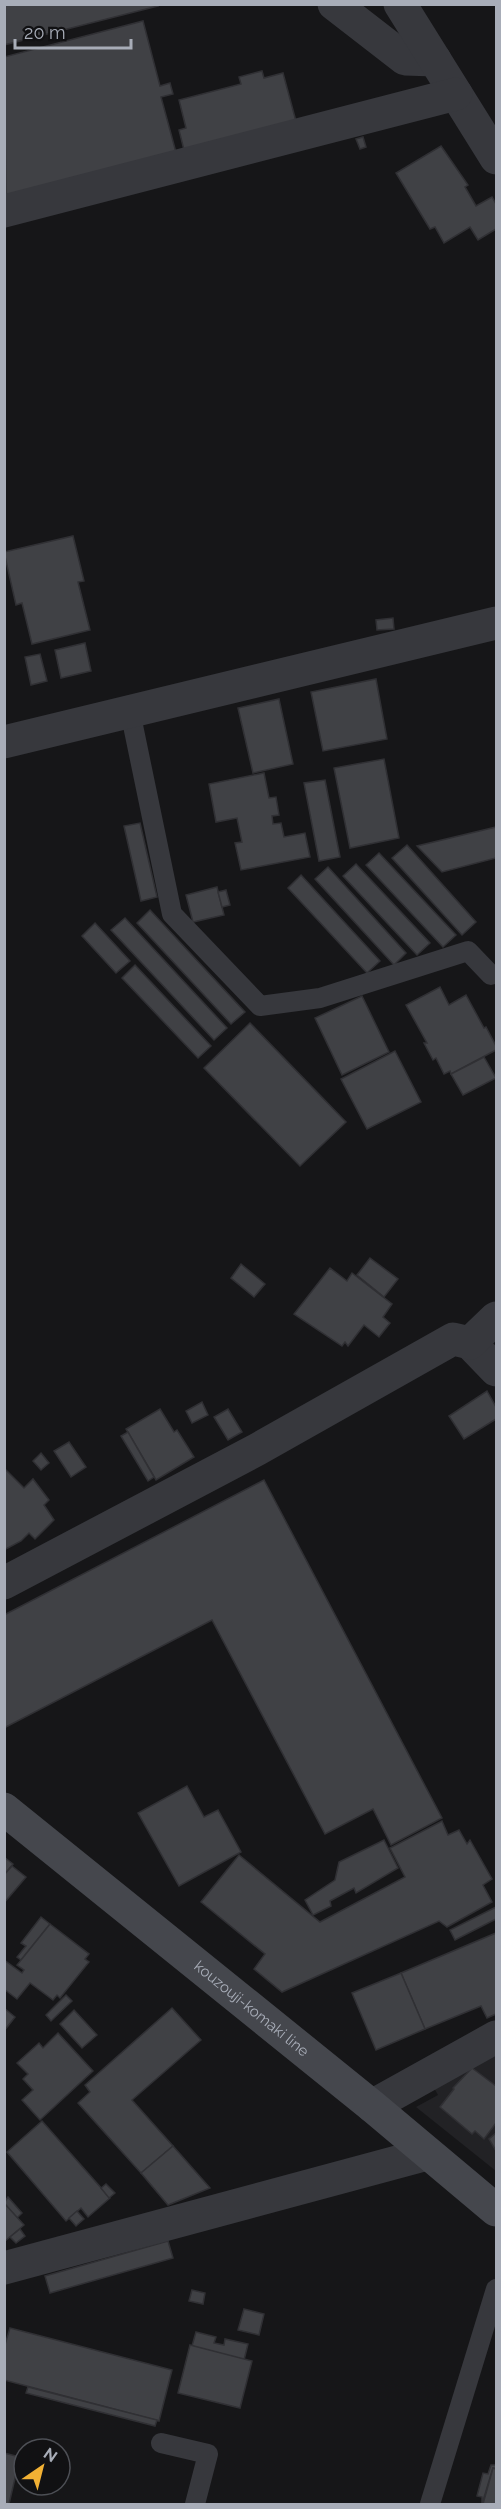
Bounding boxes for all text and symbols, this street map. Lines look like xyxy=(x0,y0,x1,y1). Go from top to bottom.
scale bar xyxy=(15,12,130,50)
text: 20 m xyxy=(24,22,66,43)
street label: kouzouji-komaki line xyxy=(191,1957,312,2060)
north arrow xyxy=(12,2437,72,2497)
text: N xyxy=(40,2444,61,2466)

